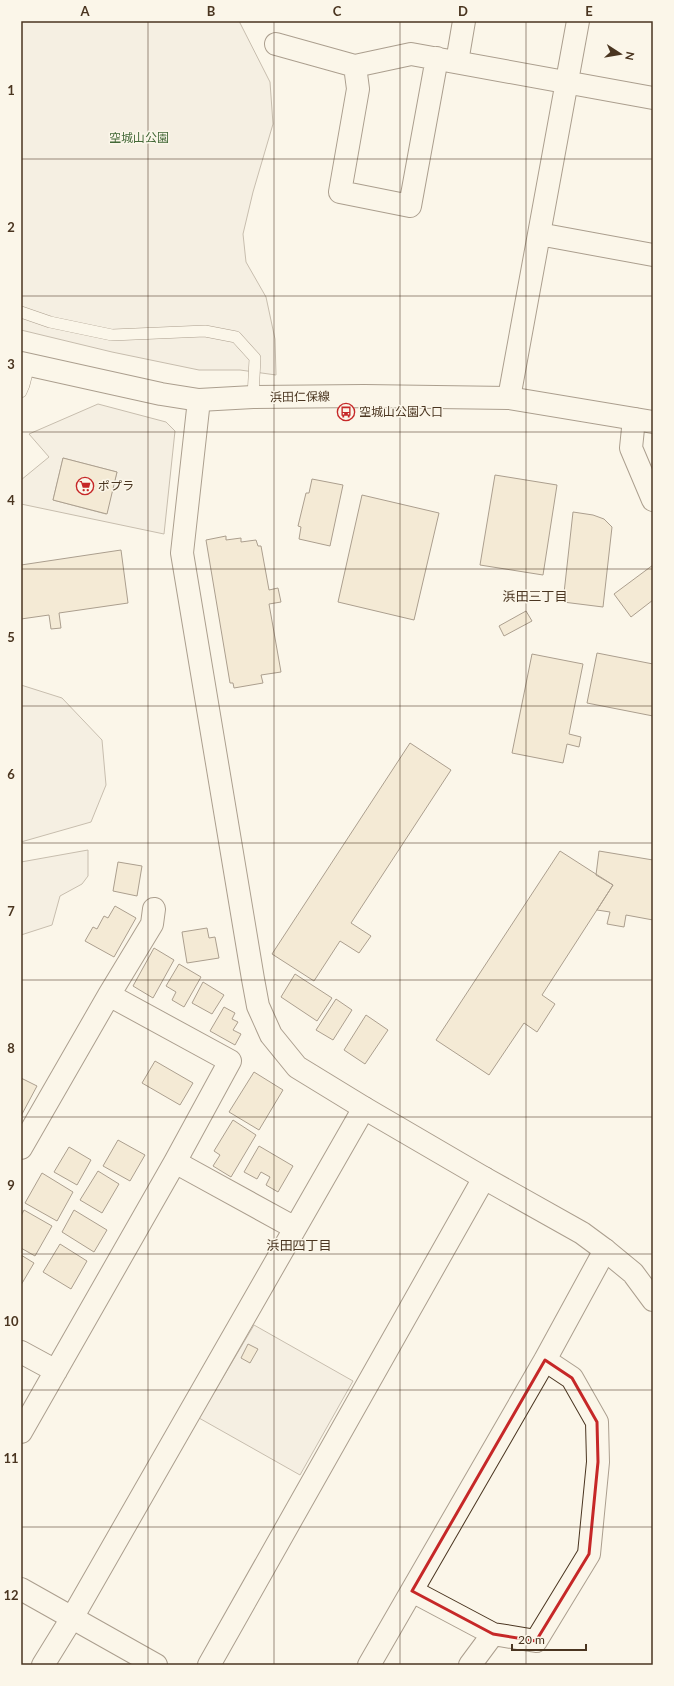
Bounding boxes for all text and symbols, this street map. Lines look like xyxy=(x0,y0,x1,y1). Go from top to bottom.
text: A xyxy=(79,3,90,19)
text: B xyxy=(207,3,216,19)
text: C xyxy=(333,3,342,19)
text: D xyxy=(458,3,468,19)
text: E xyxy=(585,3,593,19)
north arrow xyxy=(600,34,640,74)
text: N xyxy=(623,51,638,62)
text: 1 xyxy=(7,82,15,98)
park label: 空城山公園 xyxy=(109,130,169,145)
text: 2 xyxy=(7,219,15,235)
text: 3 xyxy=(7,356,15,372)
street label: 浜田仁保線 xyxy=(270,388,330,405)
bus stop icon: 空城山公園入口 xyxy=(336,402,356,422)
place label: 空城山公園入口 xyxy=(359,404,443,419)
supermarket icon: ポプラ xyxy=(75,476,95,496)
place label: ポプラ xyxy=(98,478,134,493)
text: 4 xyxy=(7,492,15,508)
district label: 浜田三丁目 xyxy=(502,588,568,604)
text: 5 xyxy=(7,629,15,645)
text: 6 xyxy=(7,766,15,782)
text: 7 xyxy=(7,903,15,919)
text: 8 xyxy=(7,1040,15,1056)
text: 9 xyxy=(7,1177,15,1193)
district label: 浜田四丁目 xyxy=(266,1237,332,1253)
text: 10 xyxy=(3,1313,19,1329)
text: 11 xyxy=(3,1450,19,1466)
text: 12 xyxy=(3,1587,19,1603)
scale bar xyxy=(512,1626,586,1652)
text: 20 m xyxy=(518,1632,545,1647)

